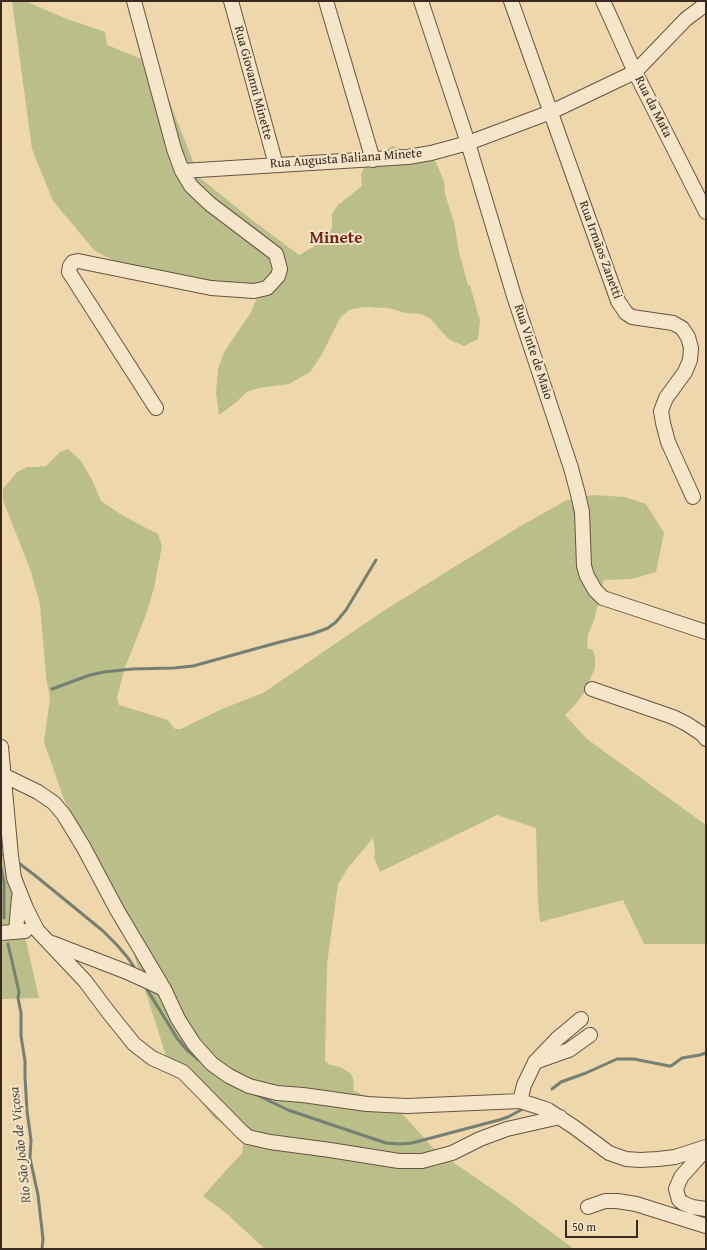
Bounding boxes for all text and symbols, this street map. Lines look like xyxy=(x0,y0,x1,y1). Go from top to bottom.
street label: Rua Giovanni Minette xyxy=(230,24,276,142)
street label: Rua da Mata xyxy=(631,74,675,140)
street label: Rua Augusta Baliana Minete xyxy=(269,146,423,172)
street label: Rua Irmãos Zanetti xyxy=(575,199,625,301)
district label: Minete xyxy=(309,229,363,249)
street label: Rua Vinte de Maio xyxy=(510,302,556,402)
water label: Rio São João de Viçosa xyxy=(7,1086,35,1204)
scale bar xyxy=(567,1212,640,1238)
text: 50 m xyxy=(572,1218,596,1235)

